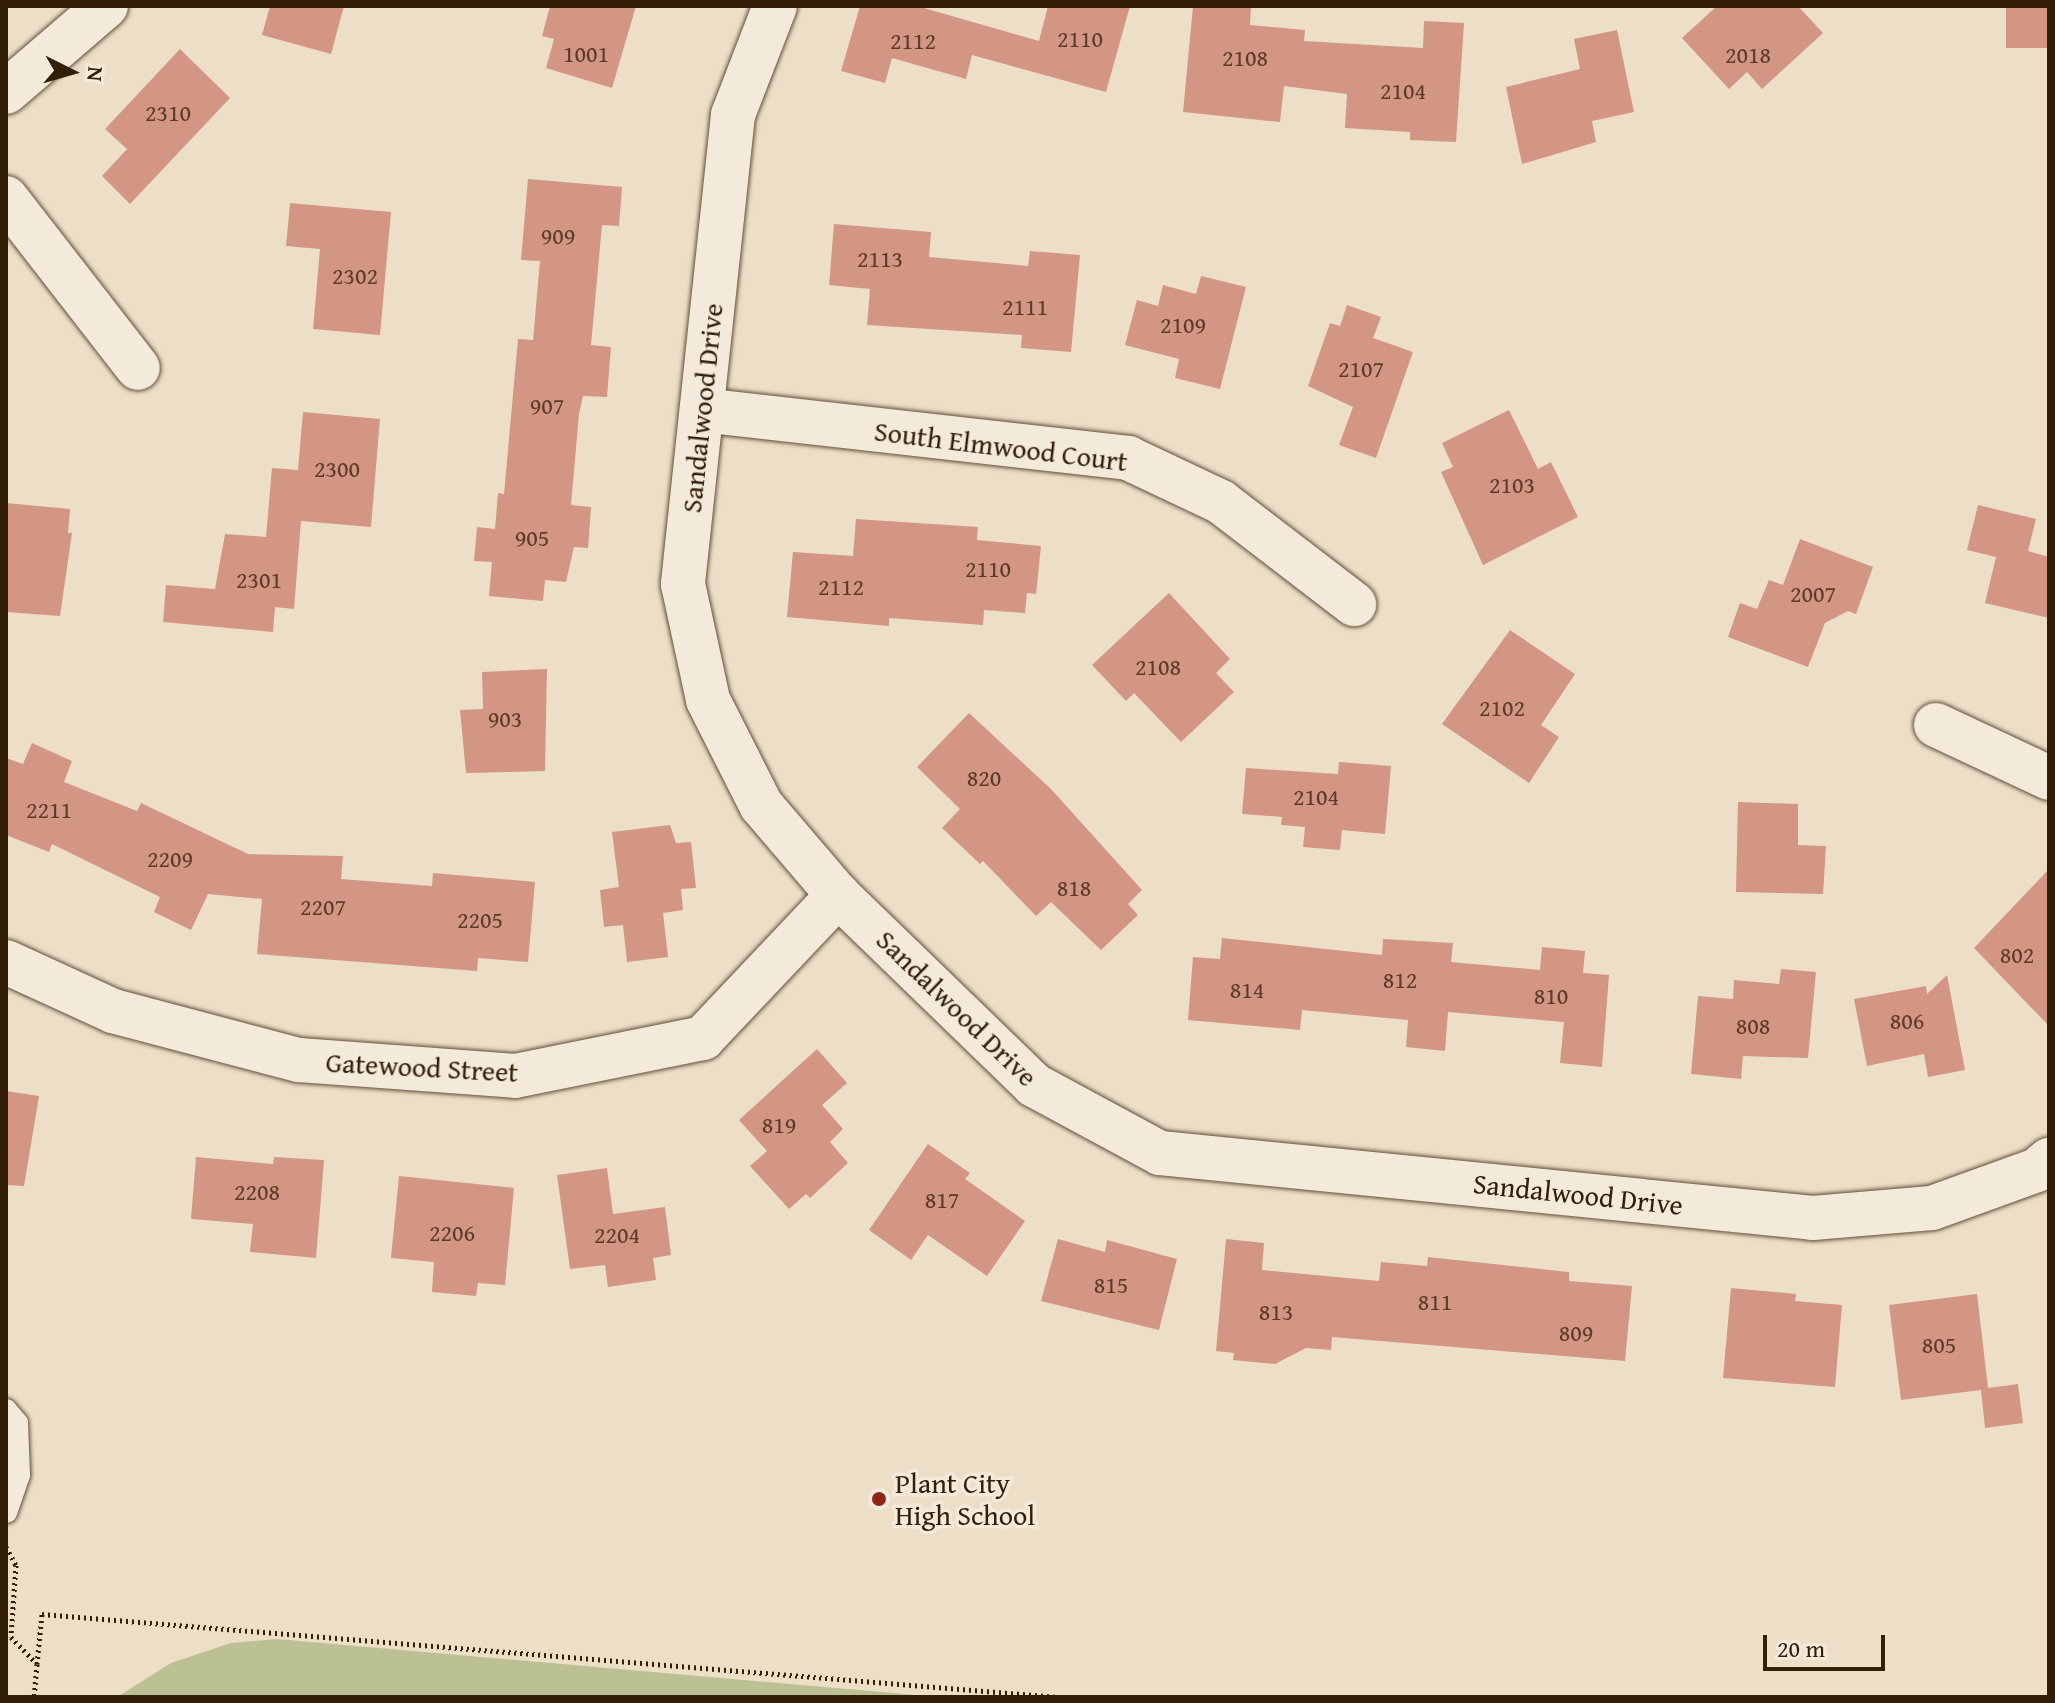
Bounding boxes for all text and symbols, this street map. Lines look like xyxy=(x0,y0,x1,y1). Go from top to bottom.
house number: 2110 xyxy=(1057,25,1103,53)
house number: 2112 xyxy=(890,27,936,55)
north arrow xyxy=(32,32,112,112)
house number: 1001 xyxy=(563,40,609,68)
house number: 2018 xyxy=(1725,41,1771,69)
house number: 2108 xyxy=(1222,44,1268,72)
text: N xyxy=(79,65,112,83)
house number: 2104 xyxy=(1380,77,1426,105)
house number: 2310 xyxy=(145,99,191,127)
house number: 909 xyxy=(541,222,575,250)
house number: 2113 xyxy=(857,245,903,273)
house number: 2302 xyxy=(332,262,378,290)
house number: 2111 xyxy=(1002,293,1048,321)
street label: Sandalwood Drive xyxy=(674,302,730,514)
house number: 2109 xyxy=(1160,311,1206,339)
house number: 2107 xyxy=(1338,355,1384,383)
house number: 907 xyxy=(530,392,564,420)
street label: South Elmwood Court xyxy=(872,414,1130,478)
house number: 2300 xyxy=(314,455,360,483)
house number: 2103 xyxy=(1489,471,1535,499)
house number: 905 xyxy=(515,524,549,552)
house number: 2110 xyxy=(965,555,1011,583)
house number: 2301 xyxy=(236,566,282,594)
house number: 2112 xyxy=(818,573,864,601)
house number: 2007 xyxy=(1790,580,1836,608)
house number: 2108 xyxy=(1135,653,1181,681)
house number: 2102 xyxy=(1479,694,1525,722)
house number: 903 xyxy=(488,705,522,733)
house number: 820 xyxy=(967,764,1001,792)
house number: 2104 xyxy=(1293,783,1339,811)
house number: 2211 xyxy=(26,796,72,824)
house number: 2209 xyxy=(147,845,193,873)
house number: 818 xyxy=(1057,874,1091,902)
house number: 2207 xyxy=(300,893,346,921)
house number: 2205 xyxy=(457,906,503,934)
street label: Sandalwood Drive xyxy=(870,923,1044,1093)
house number: 802 xyxy=(2000,941,2034,969)
house number: 812 xyxy=(1383,966,1417,994)
house number: 814 xyxy=(1230,976,1264,1004)
house number: 810 xyxy=(1534,982,1568,1010)
house number: 806 xyxy=(1890,1007,1924,1035)
house number: 808 xyxy=(1736,1012,1770,1040)
street label: Gatewood Street xyxy=(325,1045,519,1089)
house number: 819 xyxy=(762,1111,796,1139)
street label: Sandalwood Drive xyxy=(1472,1166,1684,1222)
house number: 2208 xyxy=(234,1178,280,1206)
house number: 817 xyxy=(925,1186,959,1214)
house number: 2206 xyxy=(429,1219,475,1247)
house number: 2204 xyxy=(594,1221,640,1249)
house number: 815 xyxy=(1094,1271,1128,1299)
house number: 811 xyxy=(1418,1288,1452,1316)
house number: 813 xyxy=(1259,1298,1293,1326)
house number: 809 xyxy=(1559,1319,1593,1347)
house number: 805 xyxy=(1922,1331,1956,1359)
place label: Plant City High School xyxy=(895,1466,1035,1532)
marker: Plant City High School xyxy=(870,1490,888,1508)
scale bar xyxy=(1767,1619,1889,1669)
text: 20 m xyxy=(1777,1631,1825,1666)

